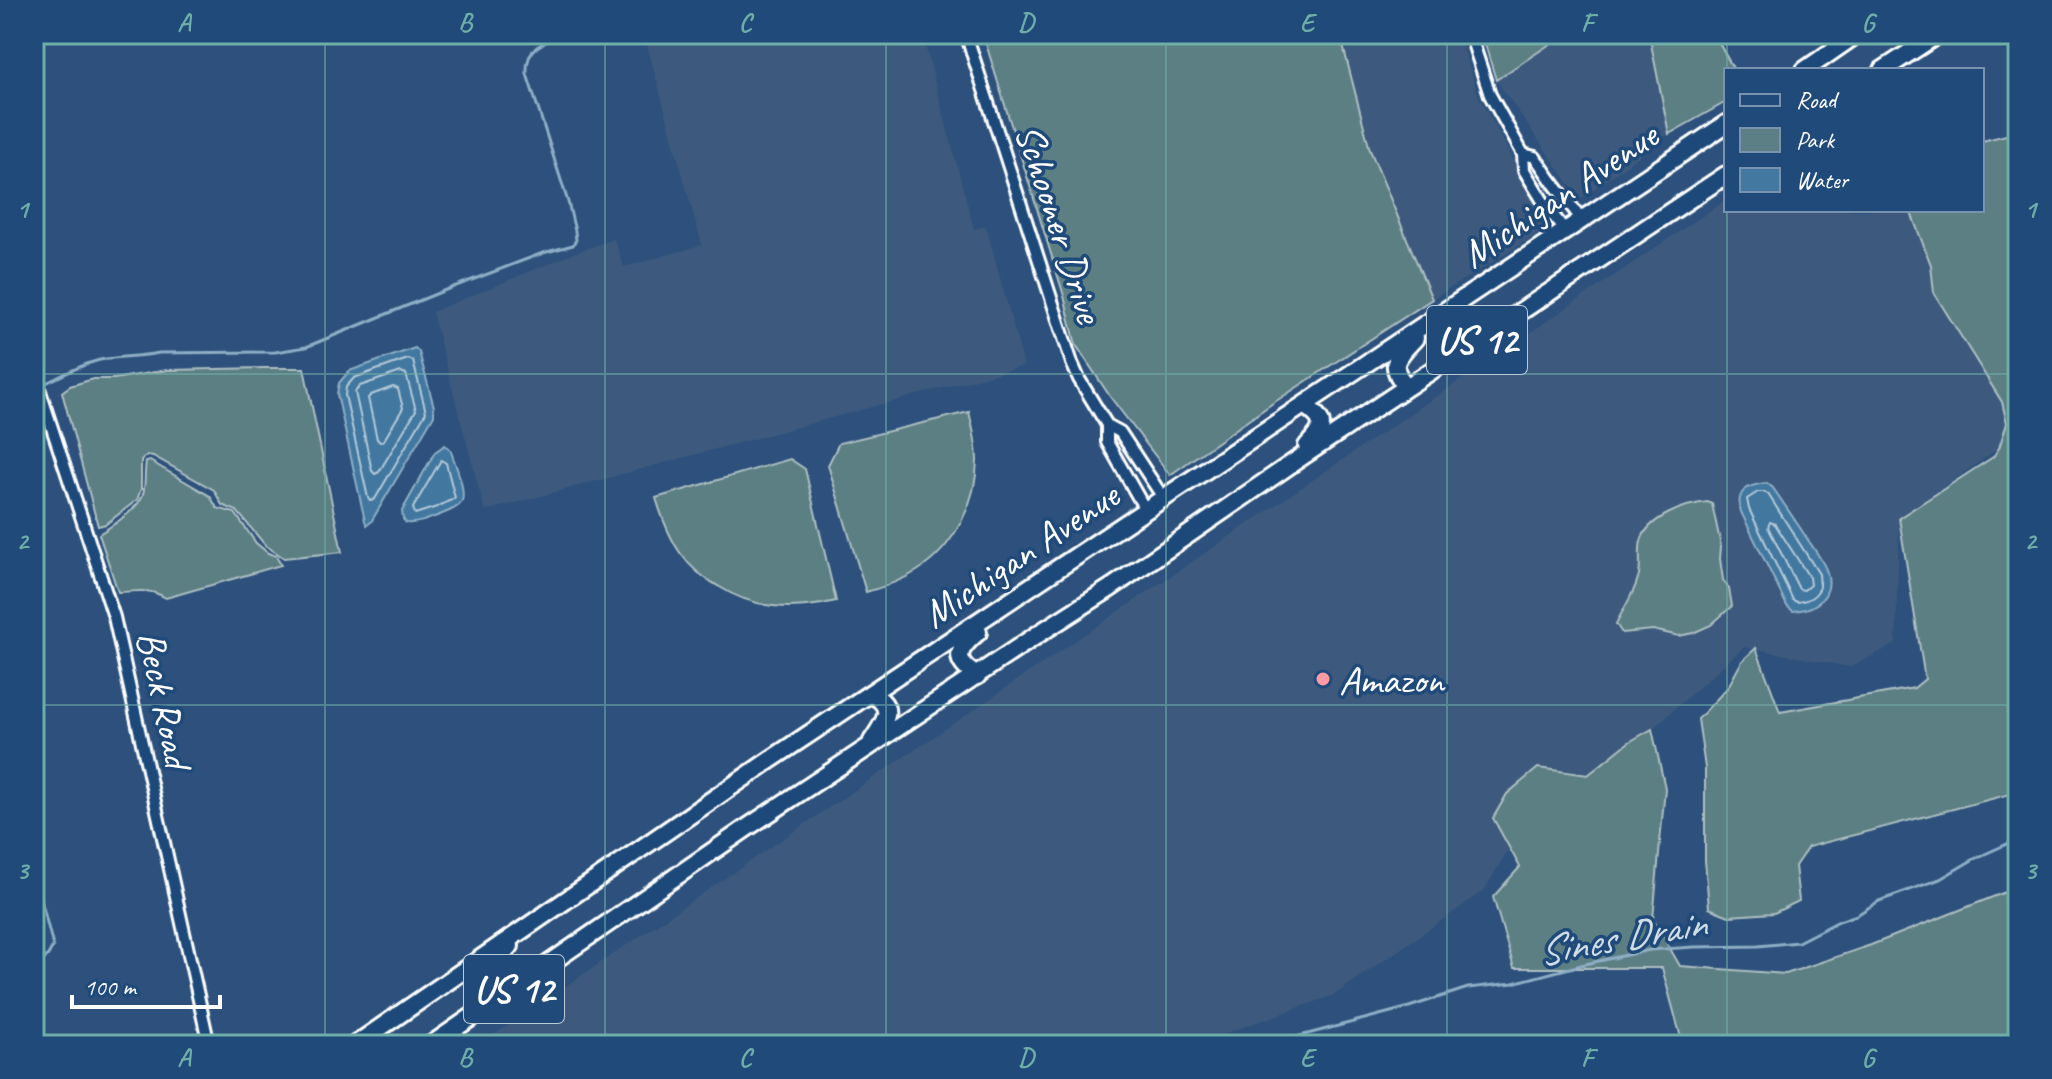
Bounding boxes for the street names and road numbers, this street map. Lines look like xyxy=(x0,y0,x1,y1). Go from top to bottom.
street label: Michigan Avenue xyxy=(1452,109,1670,279)
street label: Schooner Drive xyxy=(1004,118,1116,332)
road number: US 12 xyxy=(1427,306,1527,374)
street label: Michigan Avenue xyxy=(913,469,1131,639)
street label: Beck Road xyxy=(125,626,204,777)
road number: US 12 xyxy=(464,955,564,1023)

